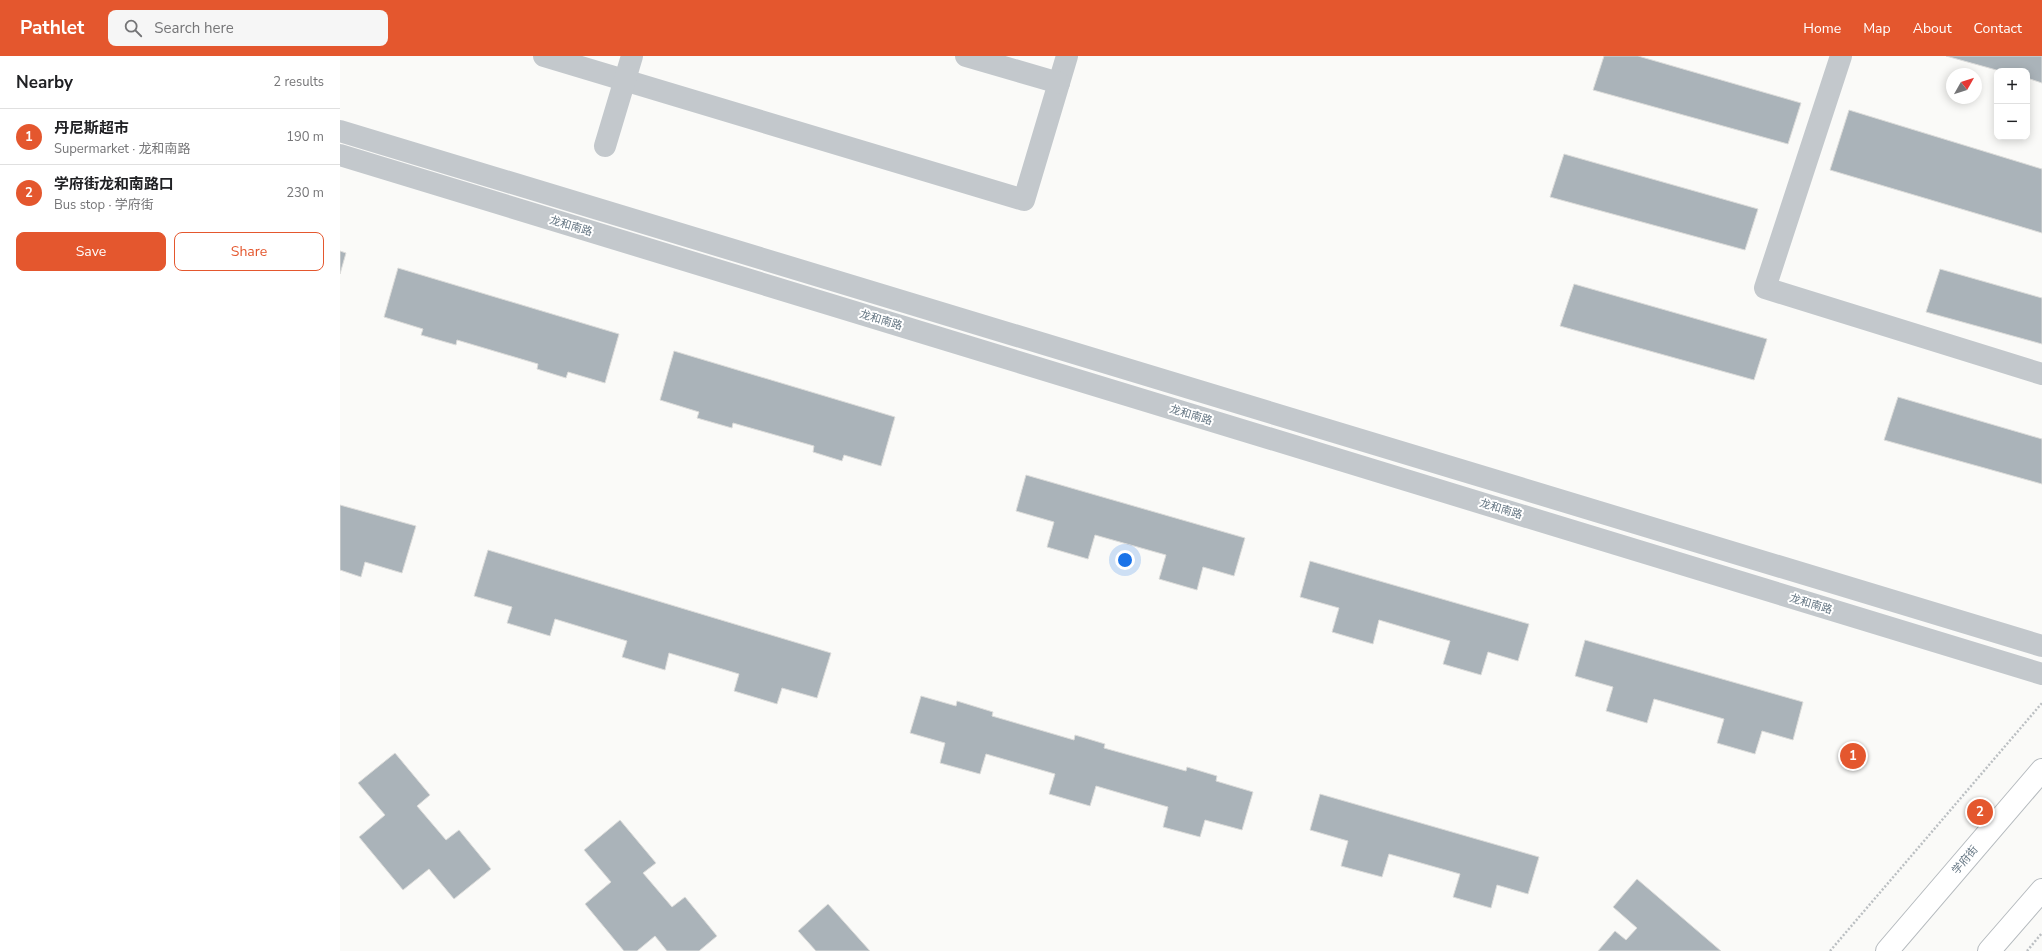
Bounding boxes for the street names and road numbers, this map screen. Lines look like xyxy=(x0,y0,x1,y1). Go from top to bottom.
street label: 龙和南路 xyxy=(548,212,594,240)
street label: 龙和南路 xyxy=(858,306,904,334)
street label: 龙和南路 xyxy=(1168,401,1214,429)
street label: 龙和南路 xyxy=(1478,495,1524,523)
street label: 龙和南路 xyxy=(1788,590,1834,618)
street label: 学府街 xyxy=(1949,843,1981,877)

